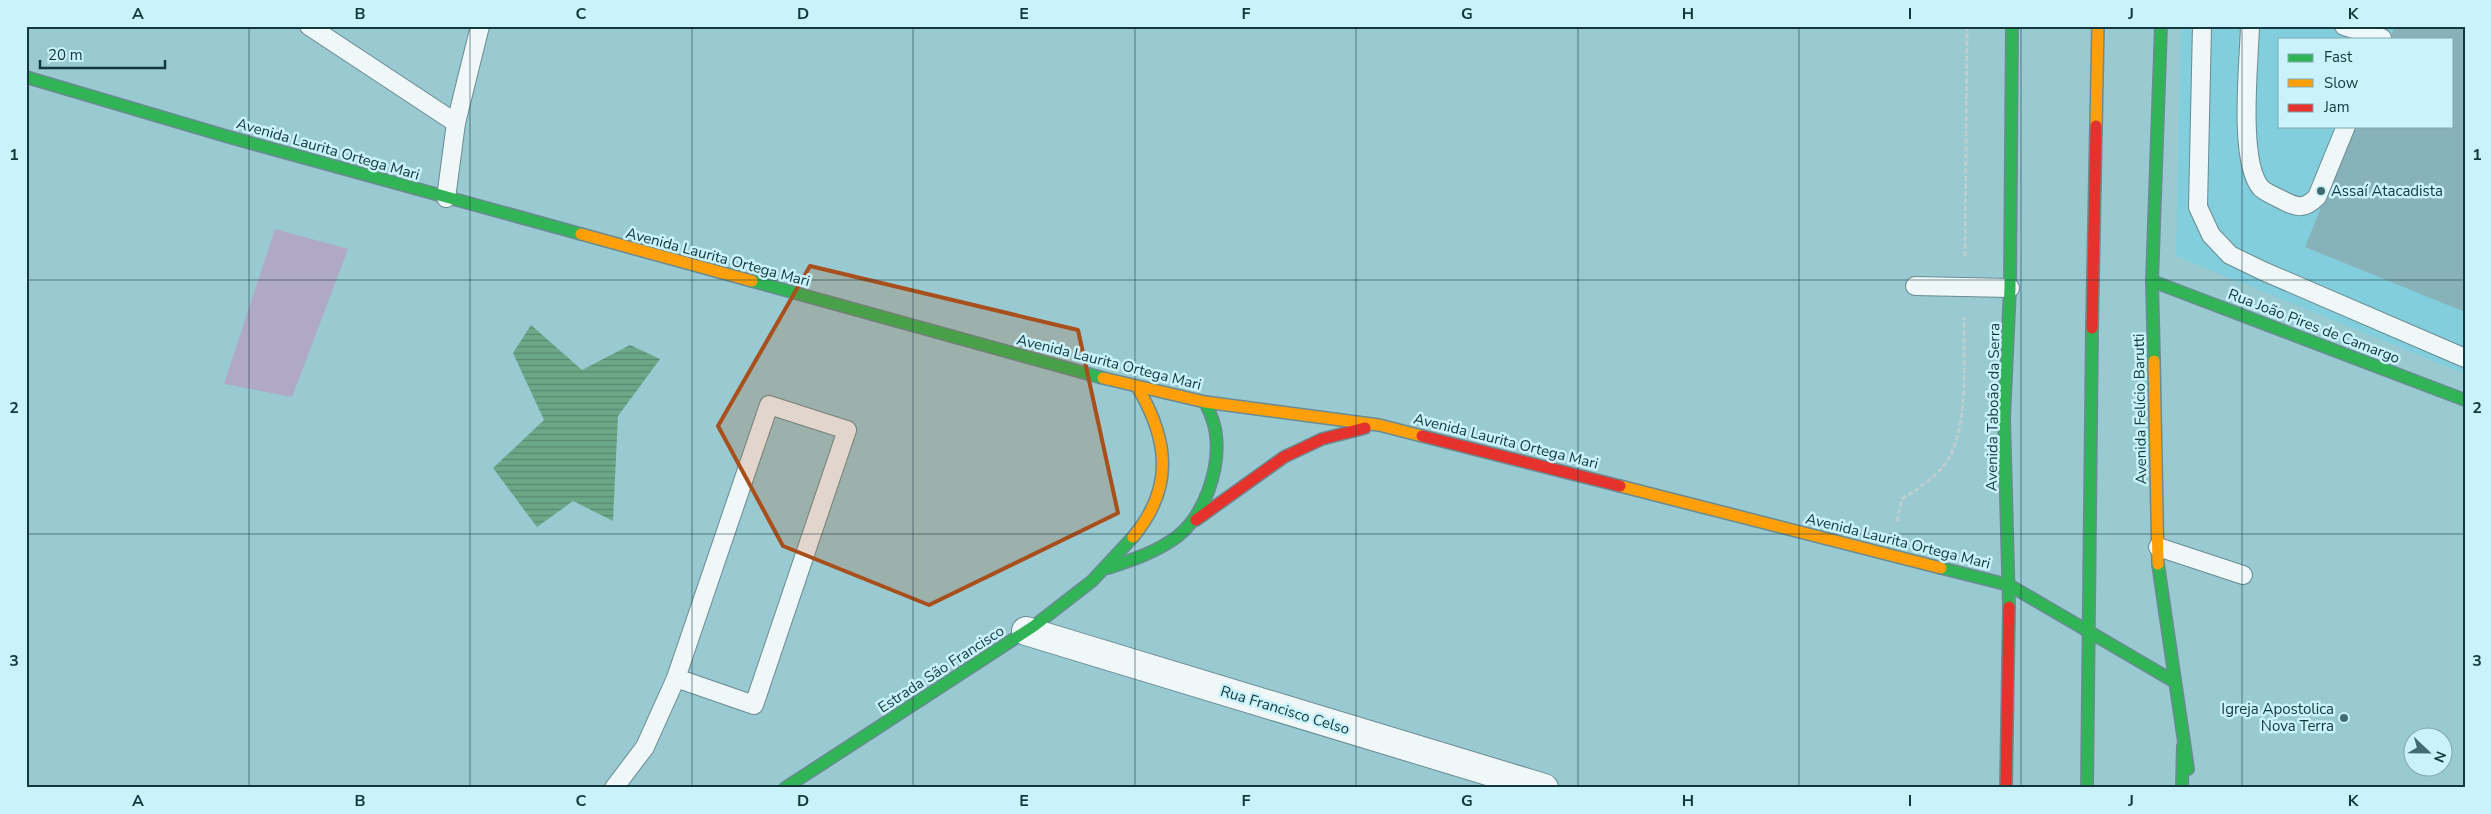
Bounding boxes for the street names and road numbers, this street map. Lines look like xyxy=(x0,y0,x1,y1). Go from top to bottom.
street label: Avenida Laurita Ortega Mari xyxy=(234,113,422,185)
street label: Avenida Laurita Ortega Mari xyxy=(624,223,812,291)
street label: Rua João Pires de Camargo xyxy=(2225,284,2403,368)
street label: Avenida Taboão da Serra xyxy=(1982,323,2004,491)
street label: Avenida Laurita Ortega Mari xyxy=(1015,329,1203,395)
street label: Avenida Felício Barutti xyxy=(2129,333,2151,485)
street label: Avenida Laurita Ortega Mari xyxy=(1412,408,1600,474)
street label: Avenida Laurita Ortega Mari xyxy=(1804,508,1992,574)
street label: Estrada São Francisco xyxy=(874,621,1008,717)
street label: Rua Francisco Celso xyxy=(1218,681,1352,739)

